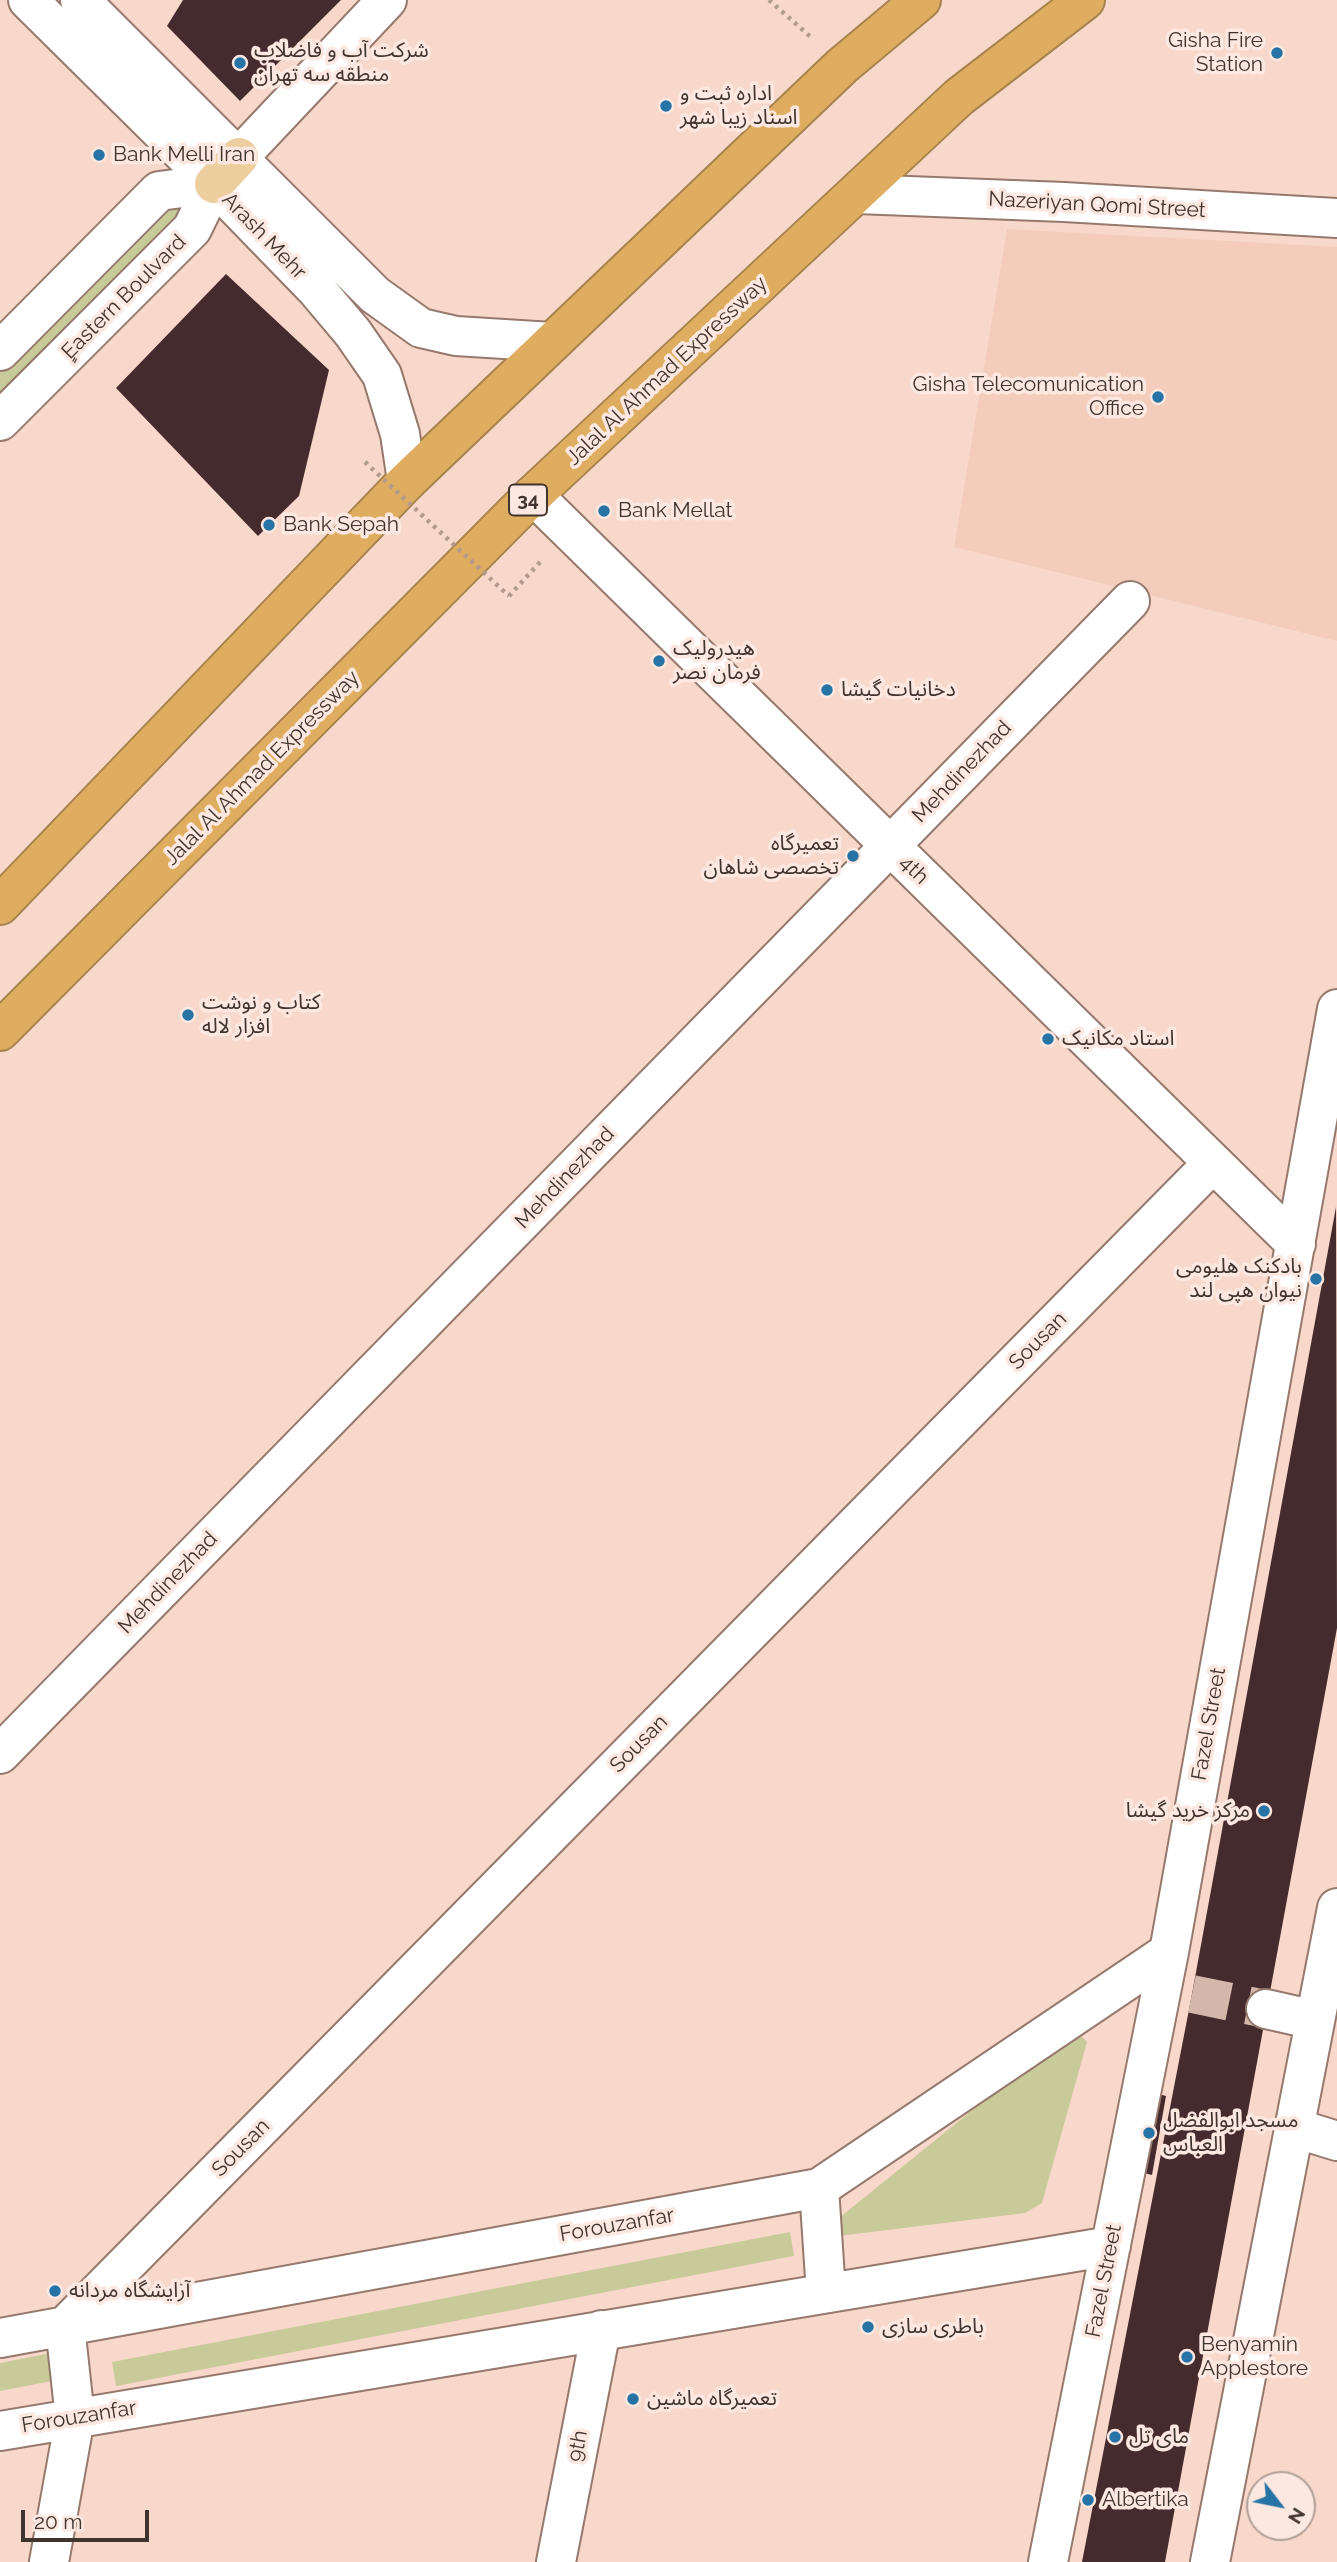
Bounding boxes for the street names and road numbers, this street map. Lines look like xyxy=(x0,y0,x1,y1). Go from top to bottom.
street label: Arash Mehr xyxy=(216,187,312,285)
street label: Nazeriyan Qomi Street xyxy=(988,187,1206,223)
street label: ٍEastern Boulvard xyxy=(57,230,191,364)
street label: Jalal Al Ahmad Expressway xyxy=(561,271,773,471)
road number: 34 xyxy=(509,485,547,516)
street label: Jalal Al Ahmad Expressway xyxy=(159,665,365,871)
street label: Mehdinezhad xyxy=(907,716,1017,828)
street label: 4th xyxy=(894,850,934,890)
street label: Mehdinezhad xyxy=(510,1122,620,1234)
street label: Sousan xyxy=(1004,1307,1072,1375)
street label: Mehdinezhad xyxy=(113,1527,223,1639)
street label: Fazel Street xyxy=(1187,1666,1231,1782)
street label: Sousan xyxy=(605,1710,673,1778)
street label: Sousan xyxy=(207,2114,275,2182)
street label: Forouzanfar xyxy=(558,2203,676,2247)
street label: Fazel Street xyxy=(1081,2223,1127,2339)
street label: Forouzanfar xyxy=(20,2395,138,2439)
street label: 9th xyxy=(563,2428,593,2464)

